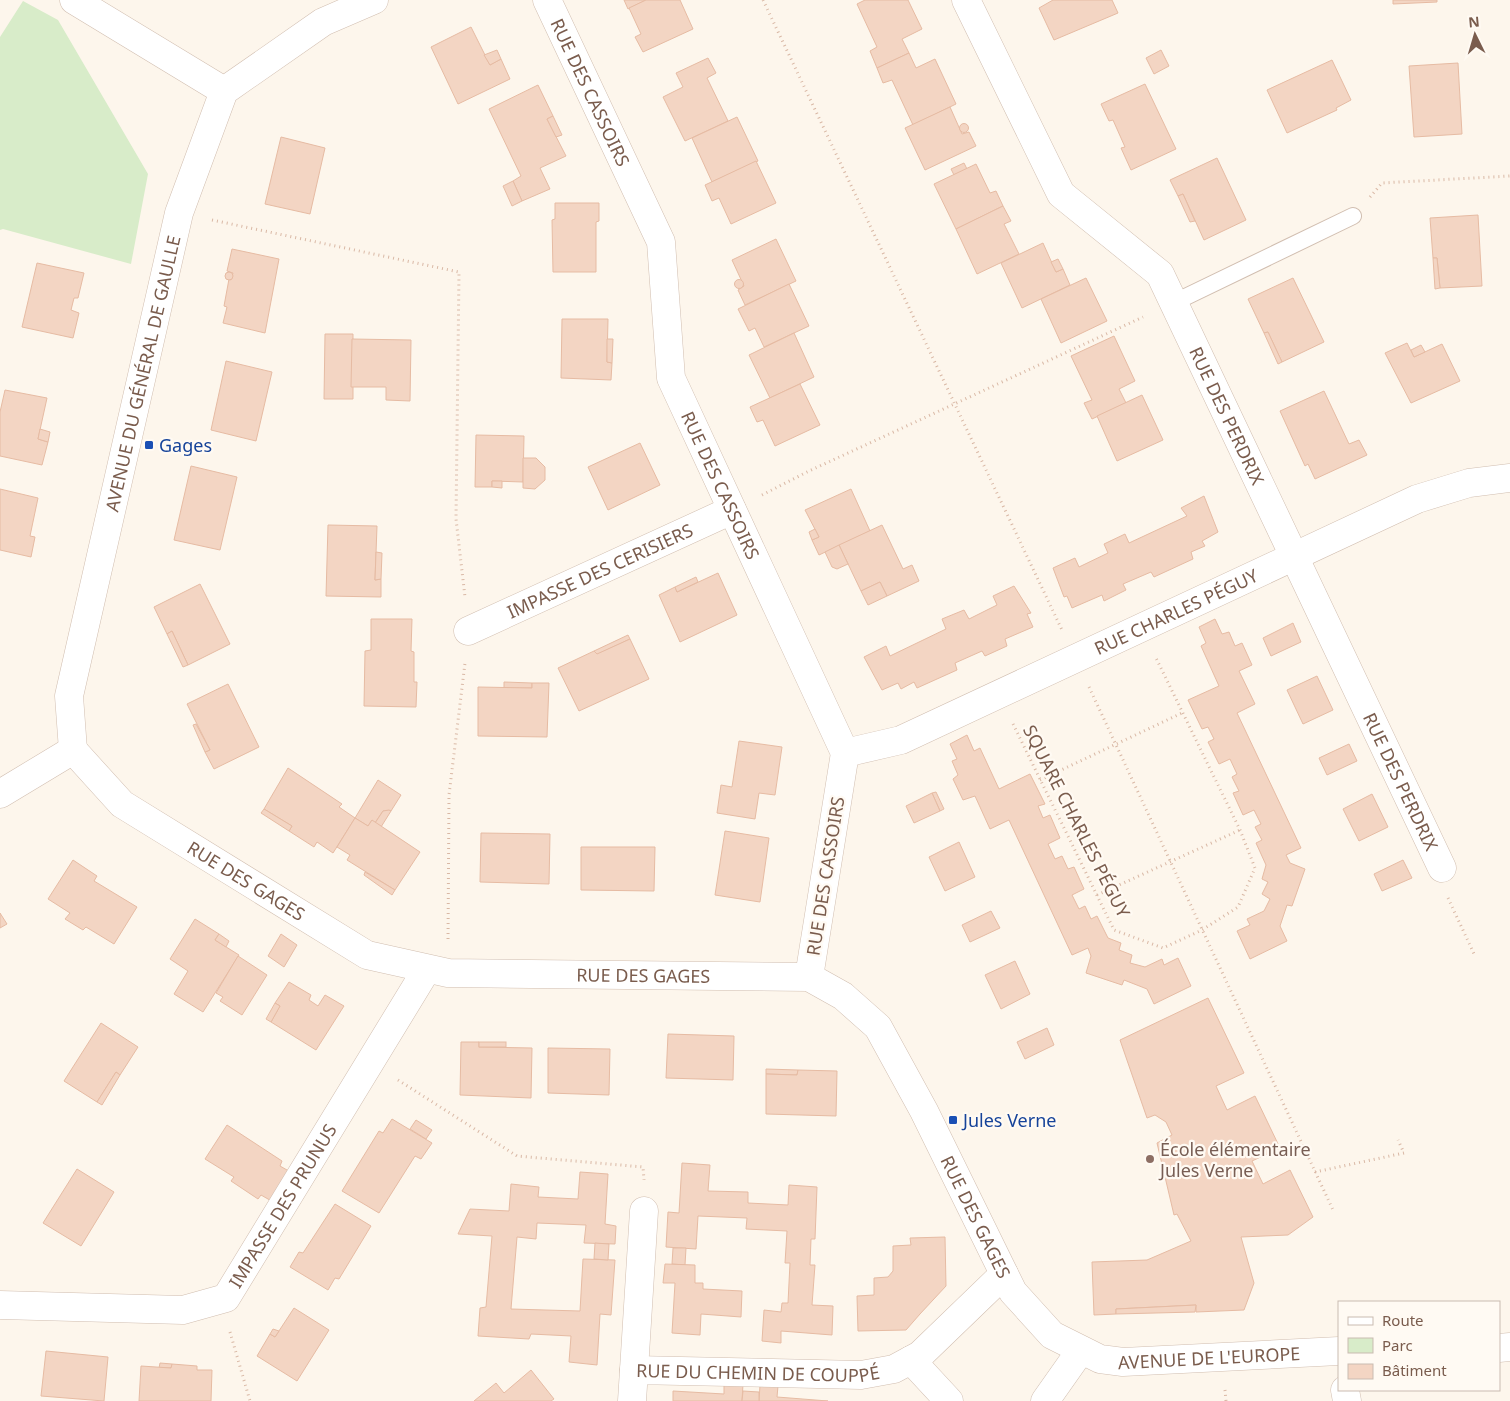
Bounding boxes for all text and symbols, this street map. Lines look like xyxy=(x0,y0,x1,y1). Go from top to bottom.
north arrow xyxy=(1450,10,1500,60)
text: N xyxy=(1467,12,1480,32)
street label: RUE DES CASSOIRS xyxy=(545,14,636,170)
street label: AVENUE DU GÉNÉRAL DE GAULLE xyxy=(99,233,186,514)
street label: RUE DES PERDRIX xyxy=(1184,343,1270,489)
street label: RUE DES CASSOIRS xyxy=(676,407,765,563)
place label: Gages xyxy=(159,433,212,457)
marker: Gages xyxy=(143,439,155,451)
street label: IMPASSE DES CERISIERS xyxy=(503,518,697,624)
street label: RUE CHARLES PÉGUY xyxy=(1090,563,1262,660)
street label: RUE DES PERDRIX xyxy=(1358,709,1444,855)
street label: SQUARE CHARLES PÉGUY xyxy=(1018,721,1136,922)
street label: RUE DES CASSOIRS xyxy=(801,795,849,957)
street label: RUE DES GAGES xyxy=(183,835,310,926)
street label: RUE DES GAGES xyxy=(576,962,711,988)
place label: Jules Verne xyxy=(961,1108,1056,1132)
marker: Jules Verne xyxy=(947,1114,959,1126)
street label: IMPASSE DES PRUNUS xyxy=(223,1119,342,1292)
place label: École élémentaire Jules Verne xyxy=(1158,1137,1311,1182)
street label: RUE DES GAGES xyxy=(936,1151,1016,1282)
marker: École élémentaire Jules Verne xyxy=(1144,1153,1156,1165)
legend xyxy=(1338,1301,1500,1391)
text: Route xyxy=(1382,1310,1424,1330)
text: Parc xyxy=(1382,1335,1413,1355)
street label: AVENUE DE L'EUROPE xyxy=(1117,1341,1301,1374)
street label: RUE DU CHEMIN DE COUPPÉ xyxy=(636,1358,881,1387)
text: Bâtiment xyxy=(1382,1360,1447,1380)

